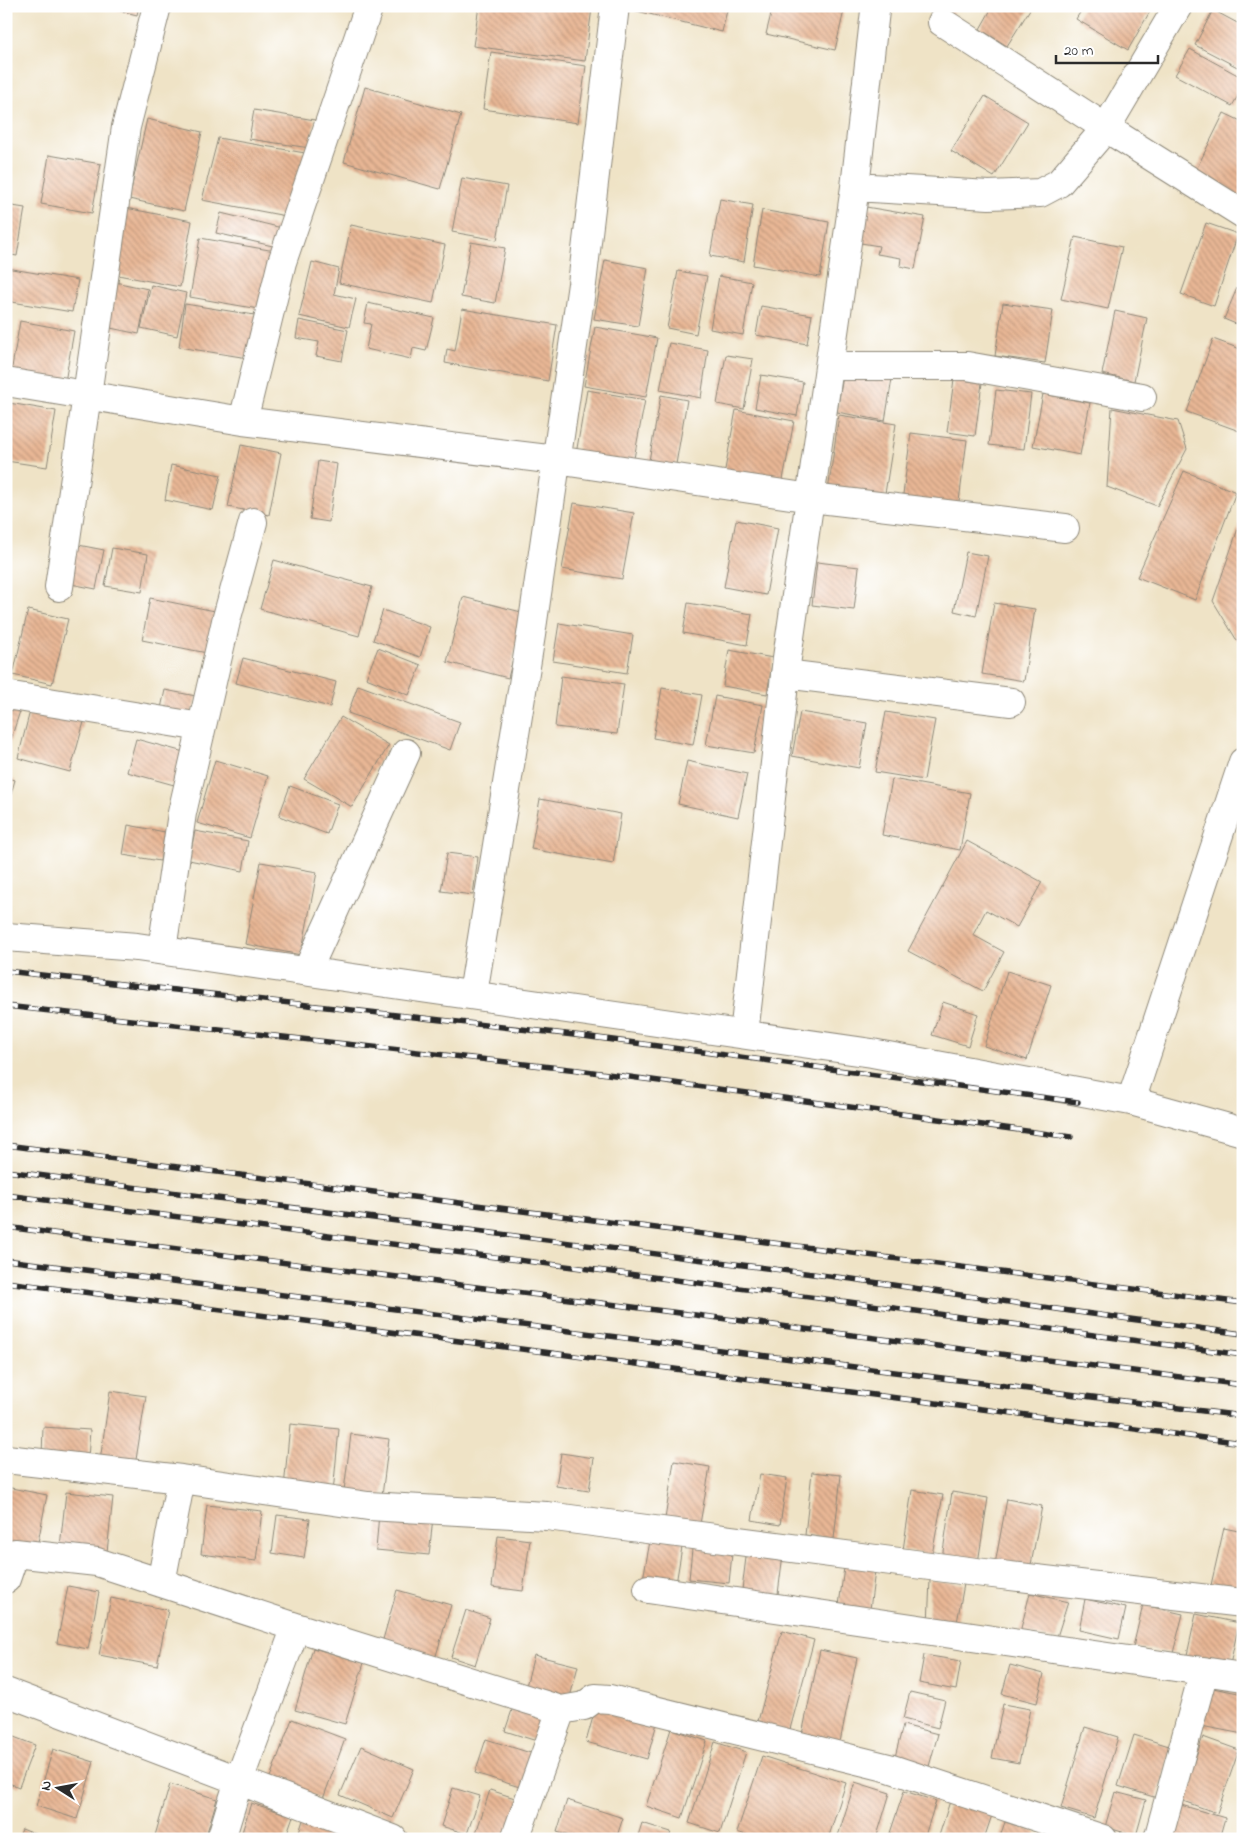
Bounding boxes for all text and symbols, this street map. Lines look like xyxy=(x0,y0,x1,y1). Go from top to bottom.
scale bar xyxy=(1056,32,1159,64)
text: 20 m xyxy=(1064,40,1094,62)
north arrow xyxy=(32,1762,82,1812)
text: N xyxy=(36,1779,58,1792)

